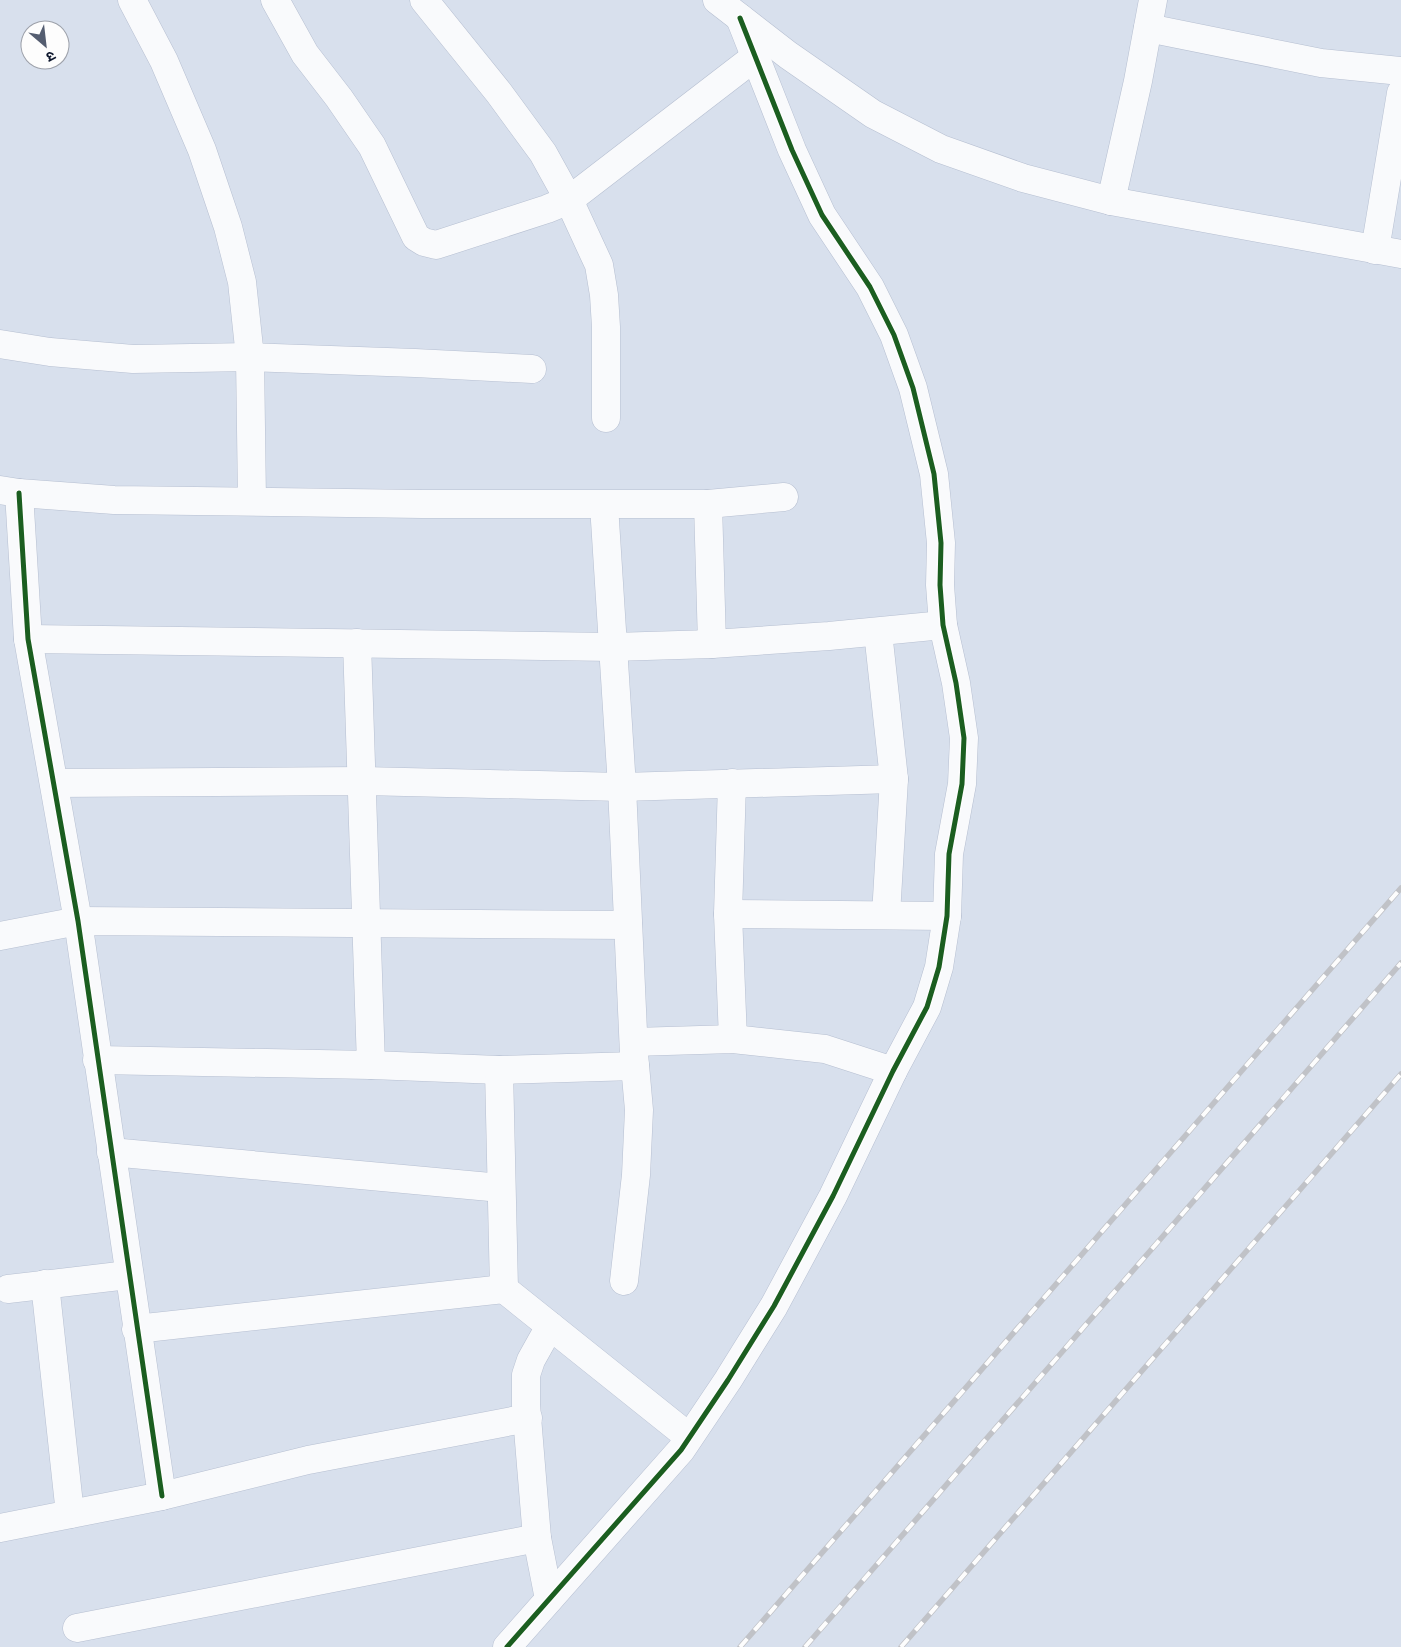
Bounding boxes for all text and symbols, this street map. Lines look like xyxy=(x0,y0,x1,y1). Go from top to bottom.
north arrow xyxy=(20,20,70,70)
text: उ xyxy=(42,45,59,68)

